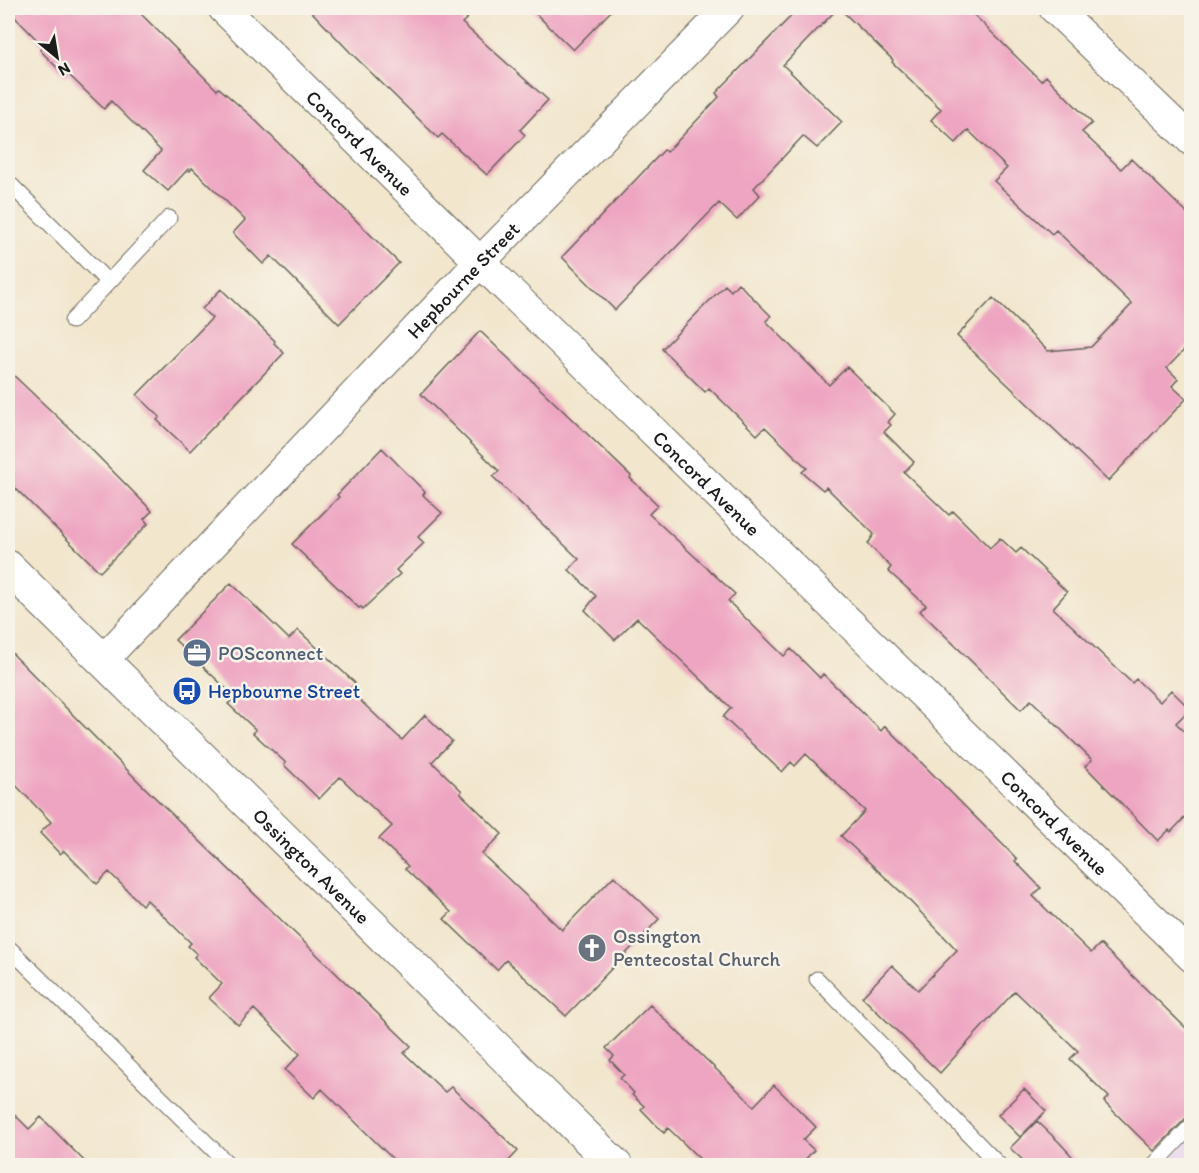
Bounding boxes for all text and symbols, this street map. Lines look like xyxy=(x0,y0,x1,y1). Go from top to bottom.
north arrow xyxy=(27,27,87,87)
text: N xyxy=(55,59,74,80)
street label: Concord Avenue xyxy=(301,85,418,201)
street label: Hepbourne Street xyxy=(402,217,525,343)
street label: Concord Avenue xyxy=(648,425,765,541)
office icon: POSconnect xyxy=(181,637,213,669)
place label: POSconnect xyxy=(218,641,324,665)
bus stop icon: Hepbourne Street xyxy=(171,675,203,707)
place label: Hepbourne Street xyxy=(208,679,360,703)
street label: Concord Avenue xyxy=(996,765,1113,880)
street label: Ossington Avenue xyxy=(248,803,375,929)
place label: Ossington Pentecostal Church xyxy=(613,924,781,971)
church icon: Ossington Pentecostal Church xyxy=(576,932,608,964)

